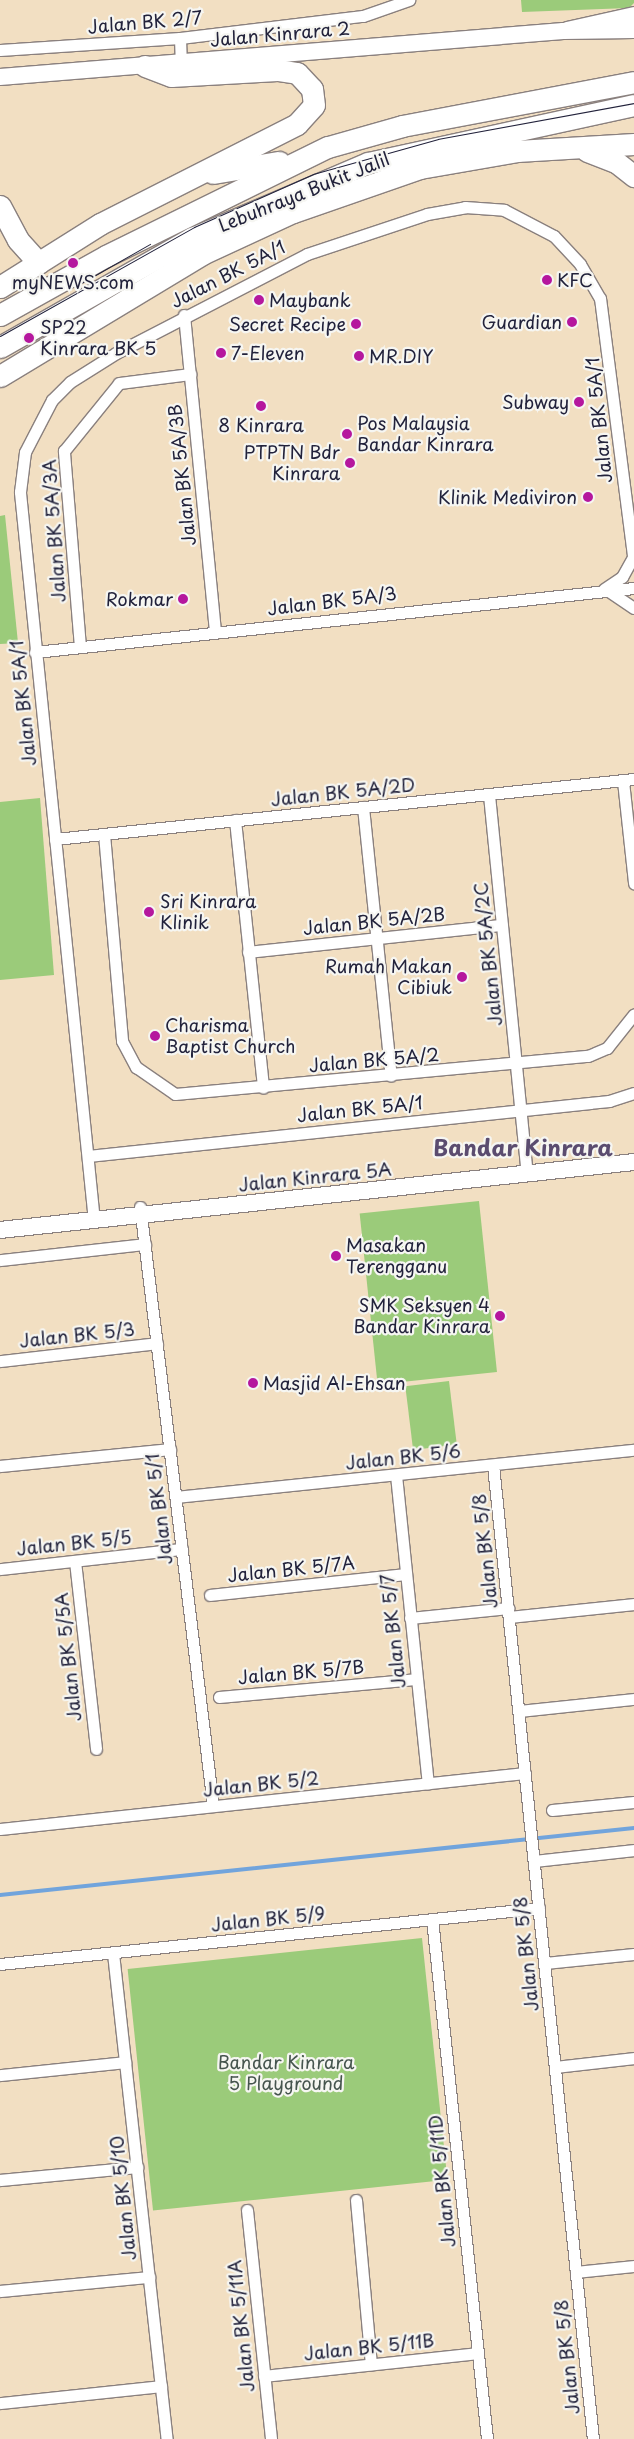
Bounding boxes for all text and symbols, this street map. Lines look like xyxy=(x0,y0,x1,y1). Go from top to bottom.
street label: Jalan BK 2/7 xyxy=(86,6,204,38)
street label: Jalan Kinrara 2 xyxy=(209,17,351,51)
street label: Lebuhraya Bukit Jalil xyxy=(214,147,394,237)
street label: Jalan BK 5A/1 xyxy=(167,236,289,312)
marker: myNEWS.com xyxy=(67,257,79,269)
place label: KFC xyxy=(557,269,593,291)
place label: myNEWS.com xyxy=(12,271,134,293)
marker: KFC xyxy=(541,274,553,286)
place label: Maybank xyxy=(269,289,351,311)
marker: Maybank xyxy=(253,294,265,306)
place label: Guardian xyxy=(481,311,562,333)
place label: Secret Recipe xyxy=(228,313,346,335)
marker: Guardian xyxy=(566,316,578,328)
place label: SP22 Kinrara BK 5 xyxy=(40,317,156,359)
marker: Secret Recipe xyxy=(350,318,362,330)
marker: SP22 Kinrara BK 5 xyxy=(22,331,36,345)
place label: 7-Eleven xyxy=(231,342,305,364)
place label: MR.DIY xyxy=(369,345,433,367)
marker: 7-Eleven xyxy=(215,347,227,359)
marker: MR.DIY xyxy=(353,350,365,362)
street label: Jalan BK 5A/1 xyxy=(582,356,616,484)
place label: Subway xyxy=(502,391,569,413)
marker: Subway xyxy=(573,396,585,408)
marker: 8 Kinrara xyxy=(255,400,267,412)
street label: Jalan BK 5A/3B xyxy=(164,403,200,547)
place label: Pos Malaysia Bandar Kinrara xyxy=(357,413,495,456)
place label: 8 Kinrara xyxy=(218,414,304,436)
marker: Pos Malaysia Bandar Kinrara xyxy=(341,428,353,440)
place label: PTPTN Bdr Kinrara xyxy=(243,442,340,484)
marker: PTPTN Bdr Kinrara xyxy=(344,457,356,469)
street label: Jalan BK 5A/3A xyxy=(38,459,70,603)
place label: Klinik Mediviron xyxy=(438,486,577,508)
marker: Klinik Mediviron xyxy=(581,490,595,504)
street label: Jalan BK 5A/3 xyxy=(266,582,398,620)
place label: Rokmar xyxy=(106,588,173,610)
marker: Rokmar xyxy=(177,593,189,605)
street label: Jalan BK 5A/1 xyxy=(6,639,40,767)
street label: Jalan BK 5A/2D xyxy=(270,774,416,810)
street label: Jalan BK 5A/2C xyxy=(470,881,506,1027)
place label: Sri Kinrara Klinik xyxy=(160,891,258,934)
street label: Jalan BK 5A/2B xyxy=(302,903,446,939)
marker: Sri Kinrara Klinik xyxy=(142,905,156,919)
place label: Rumah Makan Cibiuk xyxy=(325,956,452,999)
marker: Rumah Makan Cibiuk xyxy=(456,971,468,983)
place label: Charisma Baptist Church xyxy=(165,1015,296,1058)
marker: Charisma Baptist Church xyxy=(149,1030,161,1042)
street label: Jalan BK 5A/2 xyxy=(308,1044,440,1076)
street label: Jalan BK 5A/1 xyxy=(296,1092,424,1126)
district label: Bandar Kinrara xyxy=(433,1134,613,1160)
street label: Jalan Kinrara 5A xyxy=(237,1158,393,1196)
place label: Masakan Terengganu xyxy=(346,1235,447,1278)
marker: Masakan Terengganu xyxy=(330,1250,342,1262)
place label: SMK Seksyen 4 Bandar Kinrara xyxy=(352,1295,490,1338)
marker: SMK Seksyen 4 Bandar Kinrara xyxy=(494,1310,506,1322)
street label: Jalan BK 5/3 xyxy=(18,1318,136,1352)
place label: Masjid Al-Ehsan xyxy=(263,1372,406,1394)
marker: Masjid Al-Ehsan xyxy=(247,1377,259,1389)
street label: Jalan BK 5/6 xyxy=(344,1440,462,1474)
street label: Jalan BK 5/1 xyxy=(141,1452,177,1566)
street label: Jalan BK 5/8 xyxy=(468,1492,502,1610)
street label: Jalan BK 5/5 xyxy=(15,1526,133,1560)
street label: Jalan BK 5/7A xyxy=(226,1552,356,1586)
street label: Jalan BK 5/7 xyxy=(376,1573,410,1689)
street label: Jalan BK 5/5A xyxy=(50,1591,86,1723)
street label: Jalan BK 5/7B xyxy=(237,1656,365,1688)
street label: Jalan BK 5/2 xyxy=(202,1767,320,1801)
street label: Jalan BK 5/8 xyxy=(509,1895,543,2013)
street label: Jalan BK 5/9 xyxy=(210,1902,326,1936)
park label: Bandar Kinrara 5 Playground xyxy=(217,2052,355,2094)
street label: Jalan BK 5/11D xyxy=(424,2114,460,2248)
street label: Jalan BK 5/10 xyxy=(106,2135,140,2261)
street label: Jalan BK 5/11A xyxy=(223,2259,259,2393)
street label: Jalan BK 5/8 xyxy=(550,2298,584,2416)
street label: Jalan BK 5/11B xyxy=(303,2329,435,2365)

